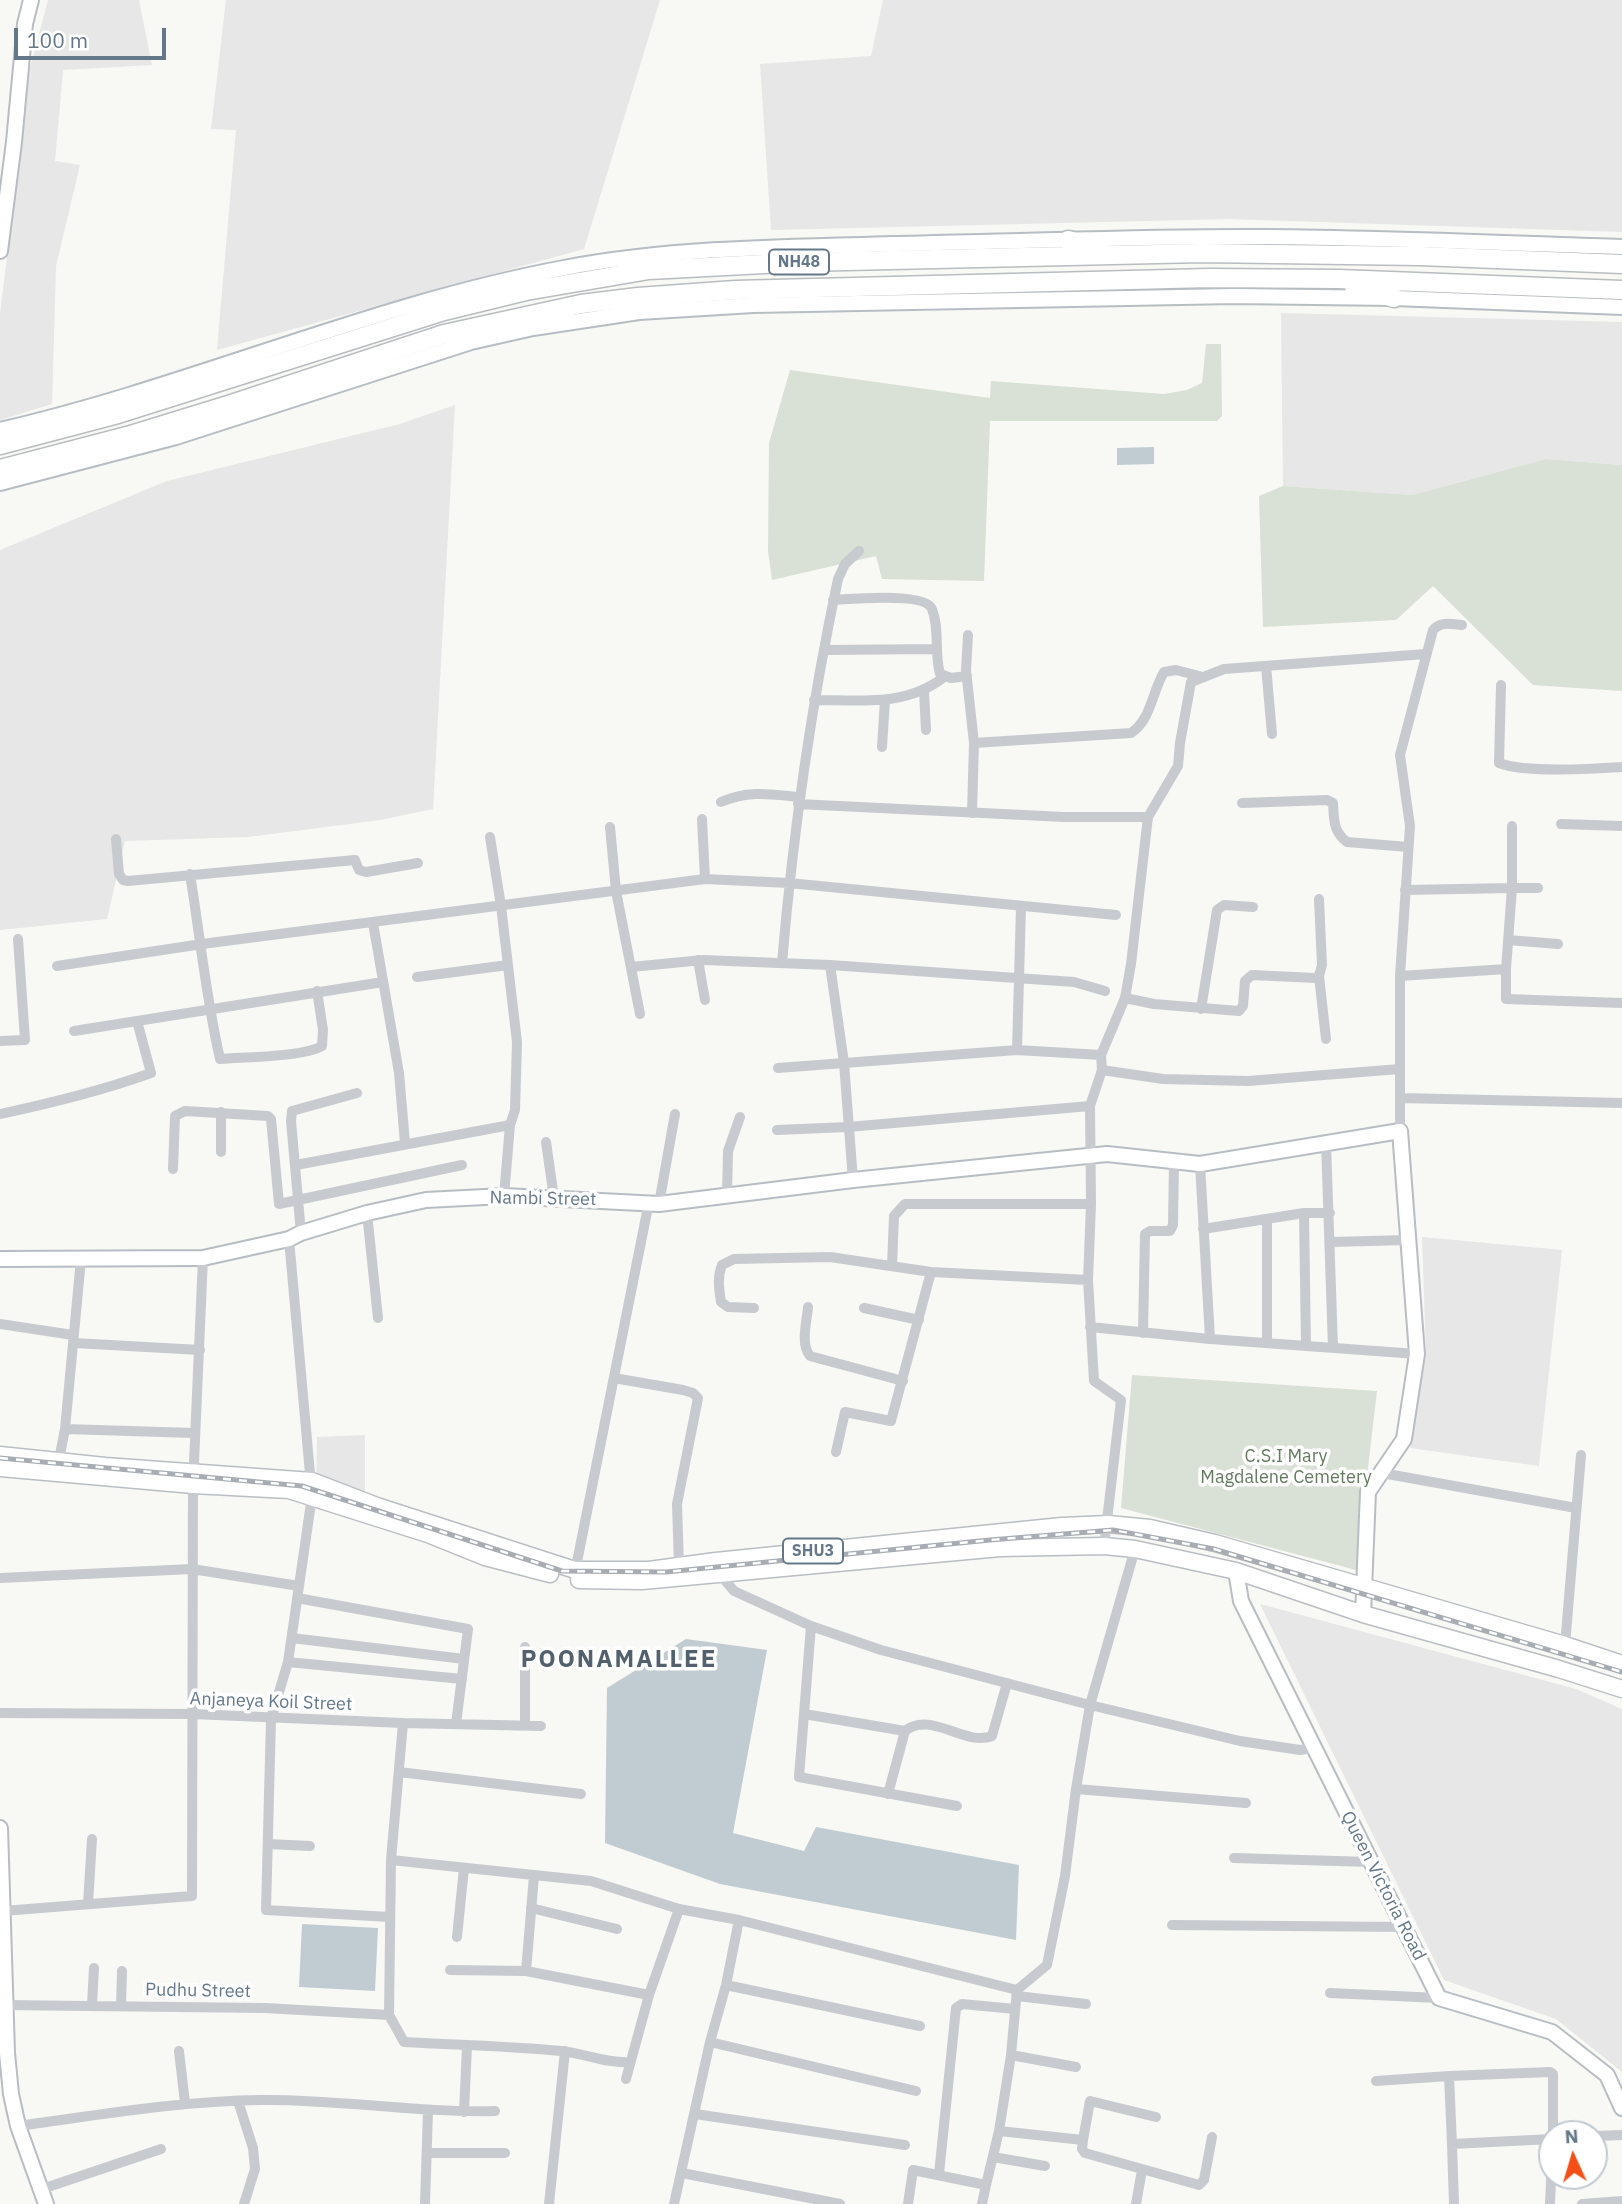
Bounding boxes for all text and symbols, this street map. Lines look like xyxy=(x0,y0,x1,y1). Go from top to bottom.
scale bar xyxy=(18,14,170,58)
text: 100 m xyxy=(27,26,88,54)
road number: NH48 xyxy=(769,250,829,274)
street label: Nambi Street xyxy=(490,1187,596,1211)
park label: C.S.I Mary Magdalene Cemetery xyxy=(1200,1446,1372,1488)
road number: SHU3 xyxy=(783,1539,843,1564)
district label: POONAMALLEE xyxy=(522,1646,716,1674)
street label: Anjaneya Koil Street xyxy=(189,1688,353,1716)
street label: Queen Victoria Road xyxy=(1336,1808,1430,1964)
street label: Pudhu Street xyxy=(145,1979,251,2003)
north arrow xyxy=(1538,2120,1608,2190)
text: N xyxy=(1564,2124,1579,2148)

